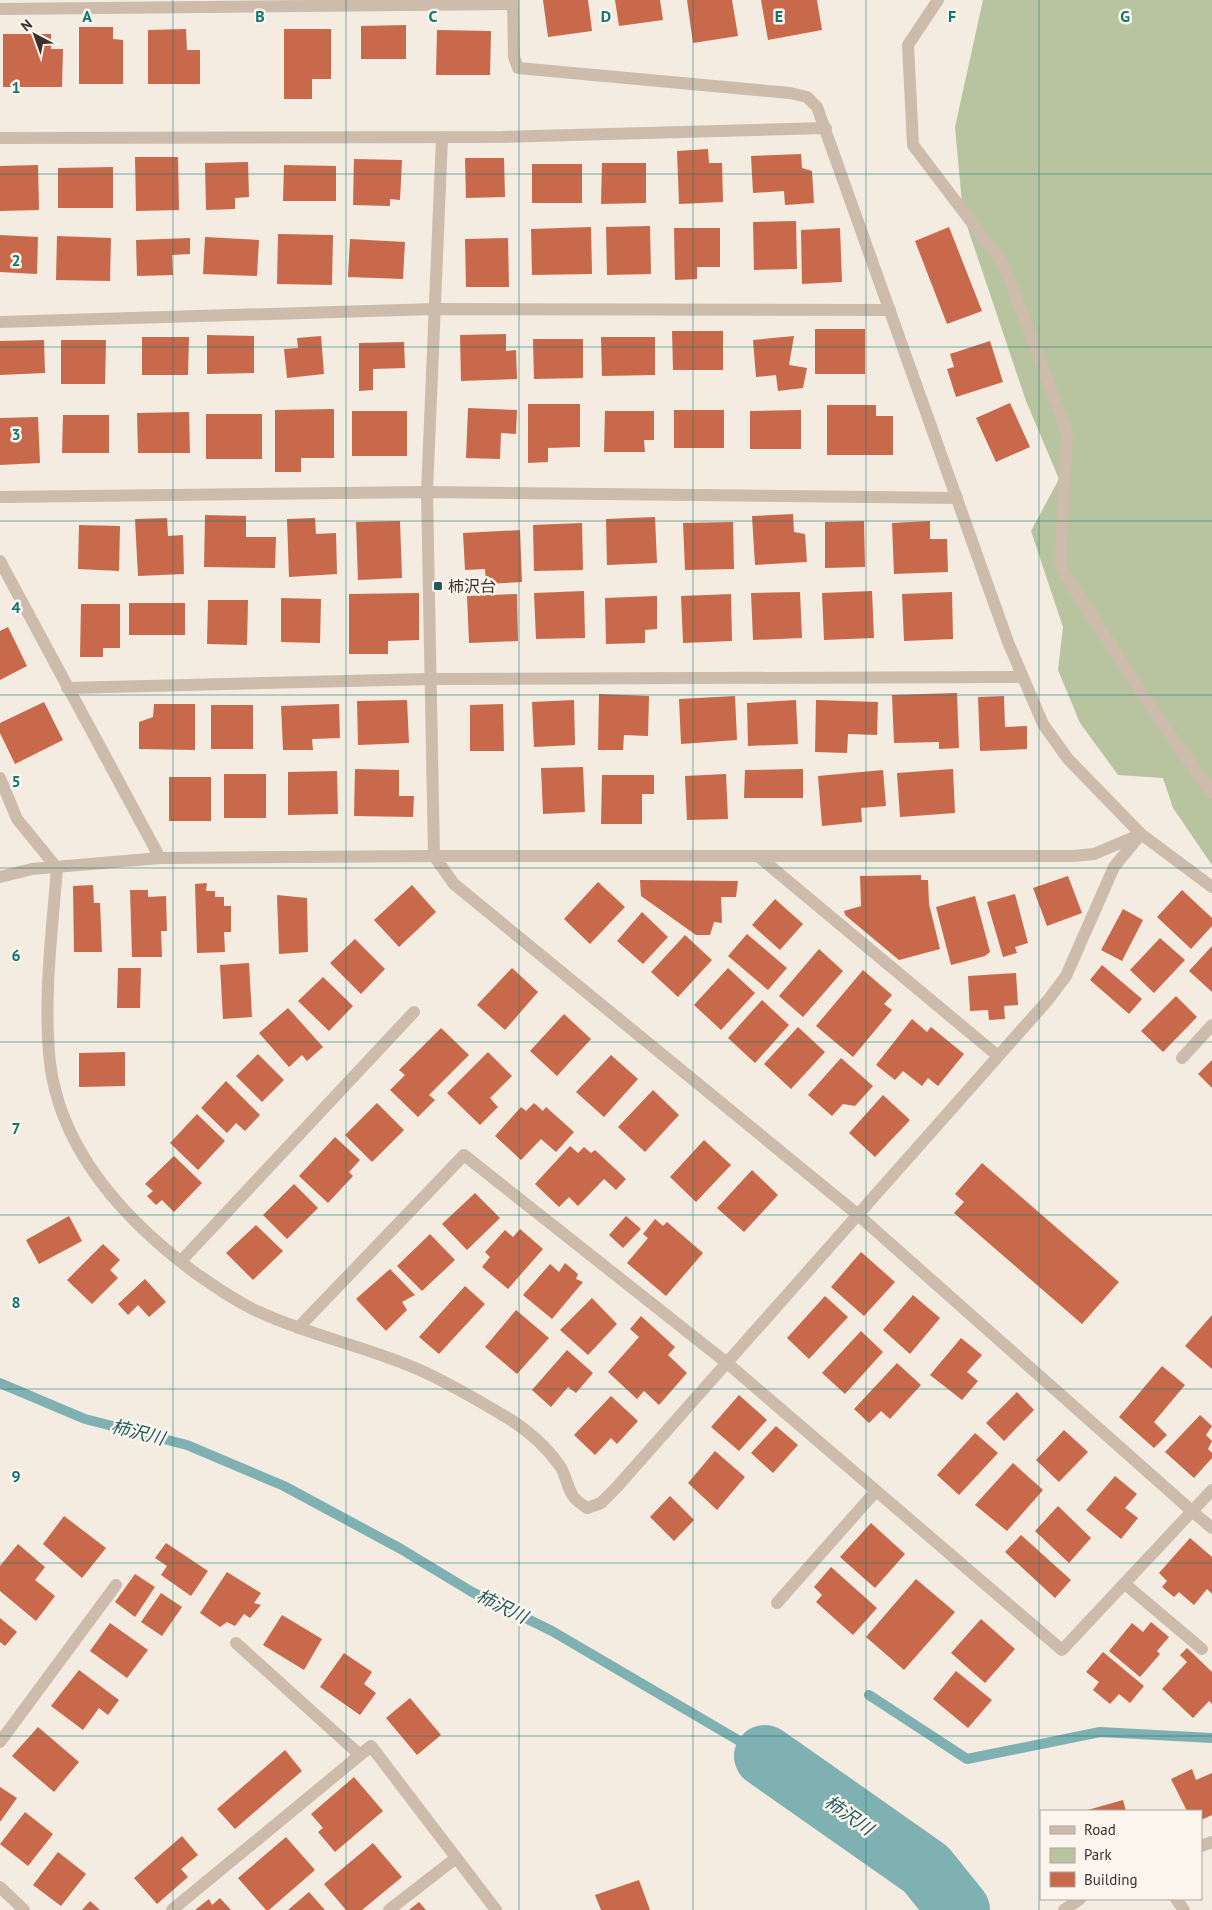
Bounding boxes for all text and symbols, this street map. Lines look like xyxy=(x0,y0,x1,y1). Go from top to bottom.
text: A xyxy=(82,6,92,26)
text: B xyxy=(255,6,265,26)
text: C xyxy=(429,6,438,26)
text: D xyxy=(601,6,611,26)
text: E xyxy=(775,6,783,26)
text: F xyxy=(948,6,956,26)
text: G xyxy=(1120,6,1130,26)
north arrow xyxy=(10,10,60,60)
text: N xyxy=(17,15,36,35)
text: 1 xyxy=(11,77,21,97)
text: 2 xyxy=(11,250,21,270)
text: 3 xyxy=(11,424,21,444)
place label: 柿沢台 xyxy=(448,576,496,596)
marker: 柿沢台 xyxy=(432,580,444,592)
text: 4 xyxy=(11,597,21,617)
text: 5 xyxy=(11,771,21,791)
text: 6 xyxy=(11,945,21,965)
text: 7 xyxy=(11,1118,21,1138)
text: 8 xyxy=(11,1292,21,1312)
water label: 柿沢川 xyxy=(109,1414,169,1450)
text: 9 xyxy=(11,1466,21,1486)
water label: 柿沢川 xyxy=(473,1584,533,1629)
water label: 柿沢川 xyxy=(820,1790,879,1841)
legend xyxy=(1040,1810,1202,1900)
text: Road xyxy=(1084,1820,1116,1839)
text: Park xyxy=(1084,1845,1112,1864)
text: Building xyxy=(1084,1870,1138,1889)

